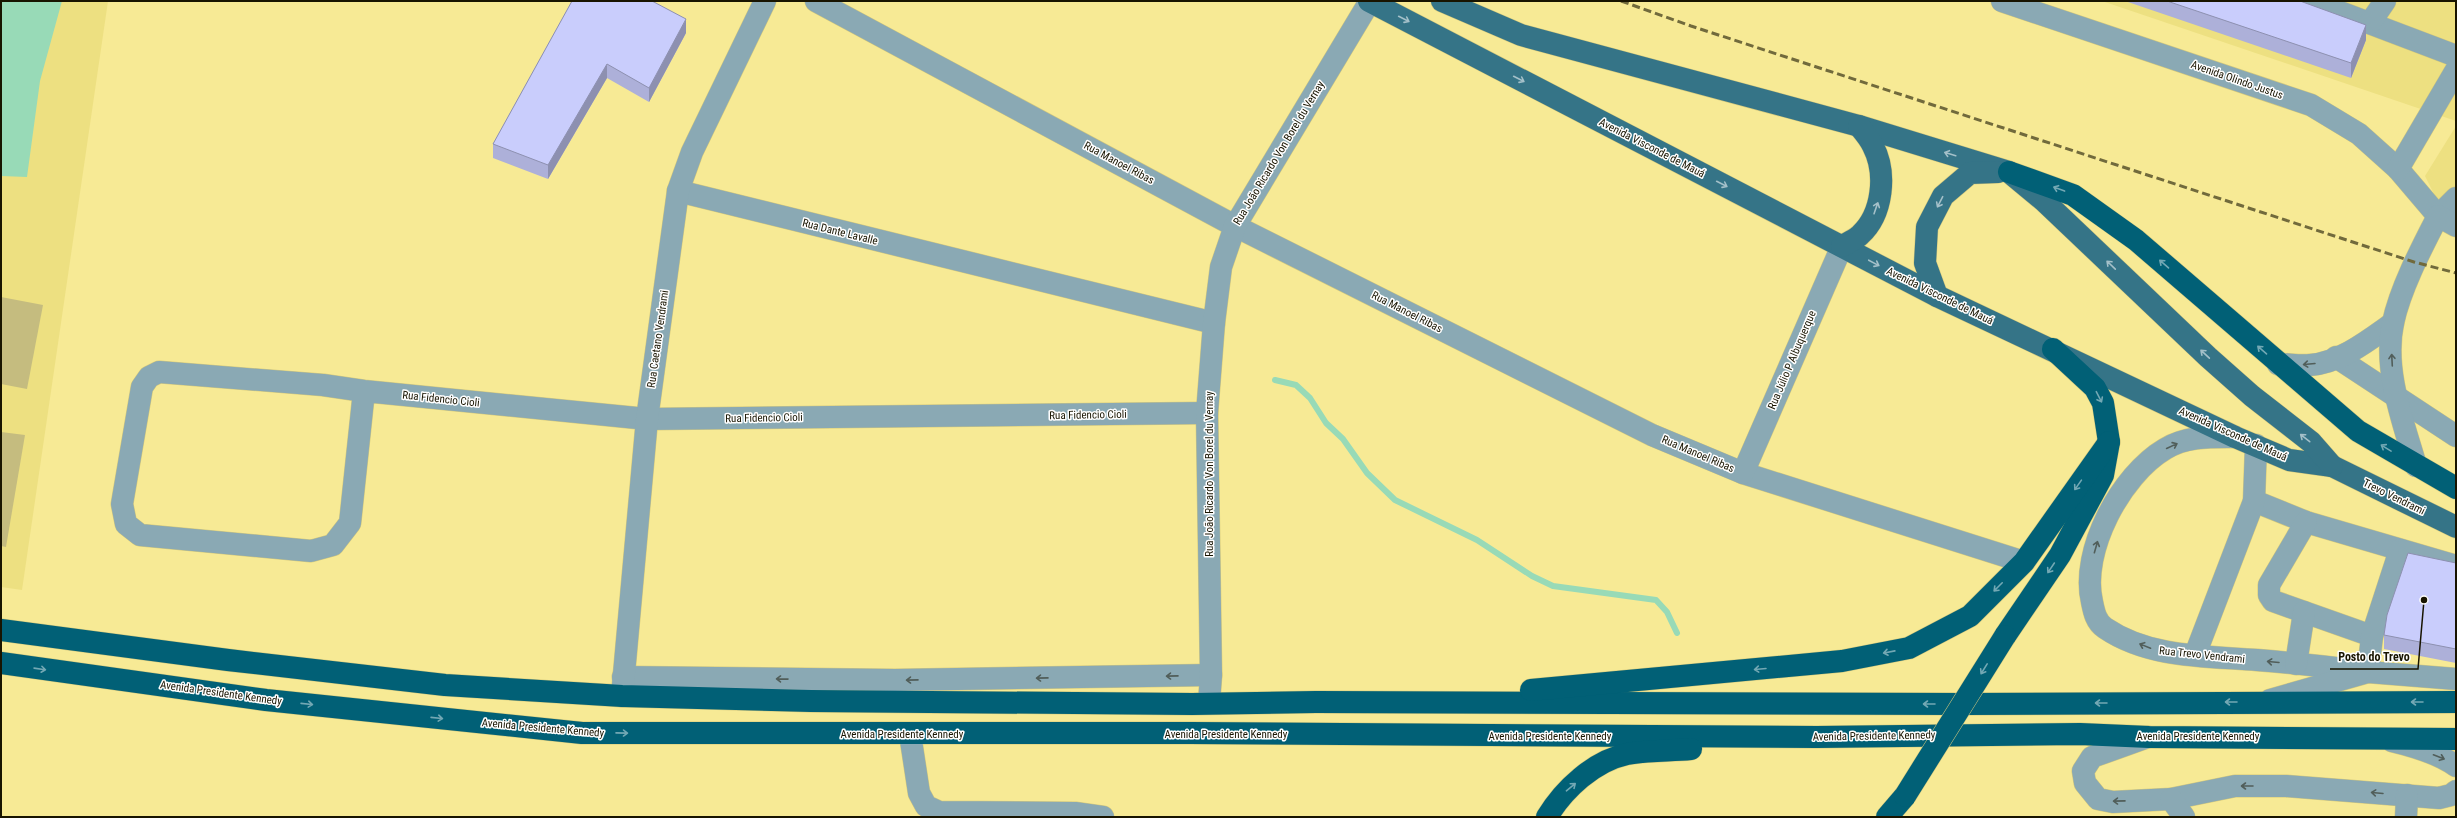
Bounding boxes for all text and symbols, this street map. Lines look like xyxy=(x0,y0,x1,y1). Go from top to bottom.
one-way arrow xyxy=(1398,16,1410,23)
street label: Avenida Olindo Justus xyxy=(2189,58,2285,102)
one-way arrow xyxy=(1513,76,1525,83)
street label: Rua João Ricardo Von Borel du Vernay xyxy=(1231,78,1327,227)
street label: Avenida Visconde de Mauá xyxy=(1597,116,1707,180)
street label: Rua Manoel Ribas xyxy=(1082,139,1156,187)
one-way arrow xyxy=(1943,150,1956,157)
one-way arrow xyxy=(1715,181,1727,188)
one-way arrow xyxy=(2053,185,2065,193)
one-way arrow xyxy=(1936,196,1943,208)
one-way arrow xyxy=(1873,202,1880,215)
street label: Rua Dante Lavalle xyxy=(801,216,879,248)
one-way arrow xyxy=(1868,260,1880,267)
one-way arrow xyxy=(2106,260,2116,270)
one-way arrow xyxy=(2159,260,2169,269)
street label: Avenida Visconde de Mauá xyxy=(1885,265,1995,327)
street label: Rua Caetano Vendrami xyxy=(645,289,671,389)
street label: Rua Manoel Ribas xyxy=(1369,289,1445,335)
street label: Rua Júlio P Albuquerque xyxy=(1765,309,1819,411)
one-way arrow xyxy=(2257,345,2267,354)
one-way arrow xyxy=(2200,349,2210,359)
one-way arrow xyxy=(2388,354,2395,367)
one-way arrow xyxy=(2303,360,2316,368)
street label: Rua Fidencio Cioli xyxy=(402,388,480,410)
street label: Rua João Ricardo Von Borel du Vernay xyxy=(1203,391,1216,557)
one-way arrow xyxy=(2096,391,2104,403)
street label: Avenida Visconde de Mauá xyxy=(2177,404,2289,464)
street label: Rua Fidencio Cioli xyxy=(1049,408,1127,422)
street label: Rua Fidencio Cioli xyxy=(725,411,803,425)
street label: Rua Manoel Ribas xyxy=(1660,433,1736,475)
one-way arrow xyxy=(2299,433,2310,442)
one-way arrow xyxy=(2165,442,2177,449)
one-way arrow xyxy=(2380,443,2392,451)
street label: Trevo Vendrami xyxy=(2361,476,2427,518)
one-way arrow xyxy=(2074,480,2082,491)
one-way arrow xyxy=(2093,541,2100,554)
one-way arrow xyxy=(2047,562,2055,573)
one-way arrow xyxy=(1993,582,2003,592)
one-way arrow xyxy=(2139,642,2151,650)
street label: Rua Trevo Vendrami xyxy=(2158,644,2246,666)
callout: Posto do Trevo xyxy=(2330,645,2418,669)
one-way arrow xyxy=(1882,649,1895,657)
text: Posto do Trevo xyxy=(2338,650,2410,664)
one-way arrow xyxy=(2267,658,2280,665)
one-way arrow xyxy=(1980,663,1988,675)
one-way arrow xyxy=(33,665,46,672)
one-way arrow xyxy=(1754,665,1767,672)
one-way arrow xyxy=(1166,672,1179,680)
one-way arrow xyxy=(1036,674,1049,682)
one-way arrow xyxy=(776,675,789,683)
one-way arrow xyxy=(906,676,919,684)
street label: Avenida Presidente Kennedy xyxy=(159,678,283,708)
one-way arrow xyxy=(2225,698,2238,706)
one-way arrow xyxy=(2411,698,2424,706)
one-way arrow xyxy=(2095,699,2108,707)
one-way arrow xyxy=(300,700,313,708)
one-way arrow xyxy=(1923,700,1936,708)
one-way arrow xyxy=(430,714,443,721)
street label: Avenida Presidente Kennedy xyxy=(481,716,605,740)
street label: Avenida Presidente Kennedy xyxy=(841,728,964,741)
street label: Avenida Presidente Kennedy xyxy=(1165,728,1288,741)
street label: Avenida Presidente Kennedy xyxy=(1813,728,1936,744)
one-way arrow xyxy=(615,729,628,737)
street label: Avenida Presidente Kennedy xyxy=(1489,730,1612,743)
street label: Avenida Presidente Kennedy xyxy=(2137,730,2260,743)
one-way arrow xyxy=(2433,753,2445,761)
one-way arrow xyxy=(2241,782,2254,790)
one-way arrow xyxy=(1566,783,1577,792)
one-way arrow xyxy=(2371,789,2384,797)
one-way arrow xyxy=(2113,797,2126,805)

